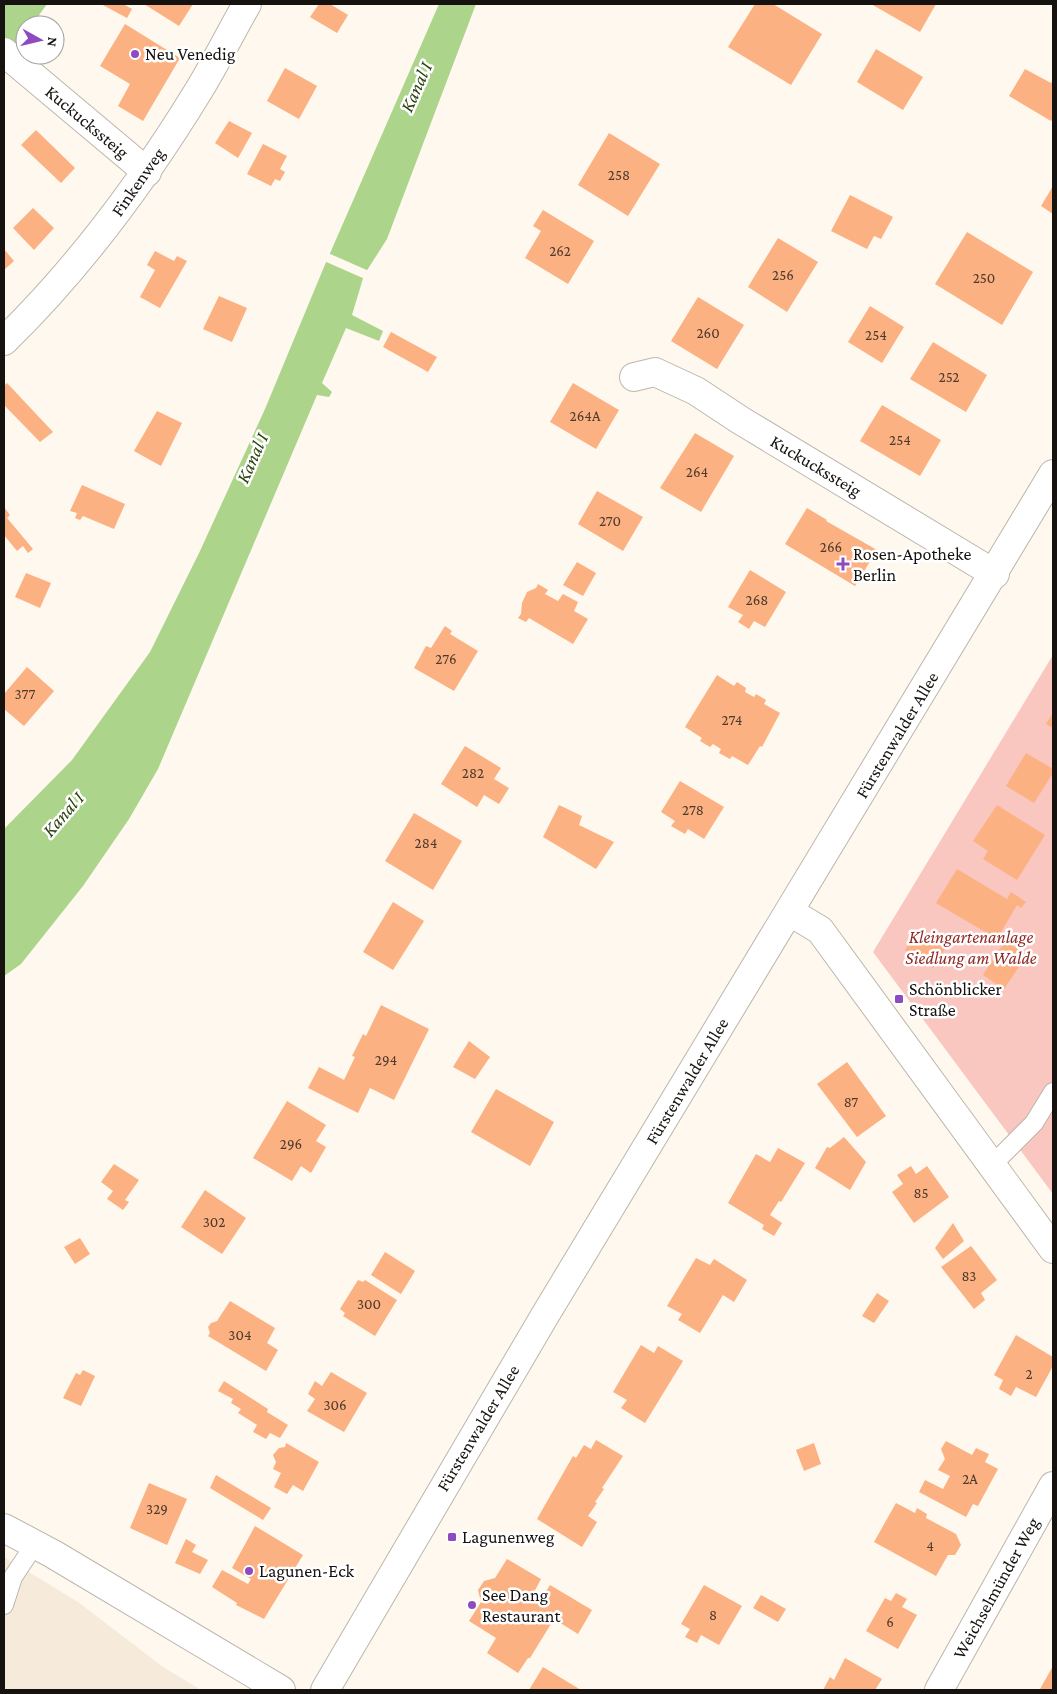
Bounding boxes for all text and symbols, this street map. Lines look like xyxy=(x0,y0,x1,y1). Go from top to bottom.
north arrow xyxy=(15,15,65,65)
text: N xyxy=(44,36,61,48)
place label: Neu Venedig xyxy=(145,44,236,64)
marker: Neu Venedig xyxy=(129,48,141,60)
water label: Kanal I xyxy=(396,58,437,115)
street label: Kuckuckssteig xyxy=(41,81,133,163)
street label: Finkenweg xyxy=(107,144,169,220)
house number: 258 xyxy=(608,167,630,183)
house number: 262 xyxy=(549,243,571,259)
house number: 256 xyxy=(772,267,794,283)
house number: 250 xyxy=(973,270,995,286)
house number: 260 xyxy=(696,325,720,341)
house number: 254 xyxy=(865,327,887,343)
house number: 252 xyxy=(938,369,960,385)
house number: 264A xyxy=(570,408,601,424)
water label: Kanal I xyxy=(232,429,273,486)
street label: Kuckuckssteig xyxy=(767,431,865,501)
house number: 254 xyxy=(889,432,911,448)
house number: 264 xyxy=(686,464,708,480)
house number: 270 xyxy=(599,513,621,529)
house number: 266 xyxy=(820,539,842,555)
place label: Rosen-Apotheke Berlin xyxy=(853,544,971,585)
marker: Rosen-Apotheke Berlin xyxy=(837,558,849,570)
house number: 268 xyxy=(746,592,768,608)
house number: 276 xyxy=(435,651,457,667)
street label: Fürstenwalder Allee xyxy=(851,668,943,802)
house number: 377 xyxy=(15,686,35,702)
house number: 274 xyxy=(721,712,743,728)
house number: 282 xyxy=(462,765,484,781)
water label: Kanal I xyxy=(38,786,89,841)
house number: 278 xyxy=(682,802,704,818)
house number: 284 xyxy=(415,835,437,851)
park label: Kleingartenanlage Siedlung am Walde xyxy=(905,927,1037,968)
place label: Schönblicker Straße xyxy=(909,979,1003,1020)
marker: Schönblicker Straße xyxy=(893,993,905,1005)
street label: Fürstenwalder Allee xyxy=(641,1014,733,1148)
house number: 294 xyxy=(375,1052,397,1068)
house number: 87 xyxy=(844,1094,858,1110)
house number: 296 xyxy=(280,1136,302,1152)
house number: 85 xyxy=(914,1185,928,1201)
house number: 302 xyxy=(203,1214,225,1230)
house number: 83 xyxy=(962,1268,976,1284)
house number: 300 xyxy=(357,1296,381,1312)
house number: 304 xyxy=(228,1327,252,1343)
street label: Fürstenwalder Allee xyxy=(432,1361,524,1495)
house number: 2 xyxy=(1025,1366,1033,1382)
house number: 306 xyxy=(323,1397,347,1413)
house number: 2A xyxy=(962,1471,978,1487)
house number: 329 xyxy=(146,1501,168,1517)
street label: Weichselmünder Weg xyxy=(949,1514,1043,1662)
place label: Lagunenweg xyxy=(462,1527,555,1547)
marker: Lagunenweg xyxy=(446,1531,458,1543)
house number: 4 xyxy=(926,1538,934,1554)
place label: Lagunen-Eck xyxy=(259,1561,355,1581)
marker: Lagunen-Eck xyxy=(243,1565,255,1577)
place label: See Dang Restaurant xyxy=(482,1585,562,1626)
marker: See Dang Restaurant xyxy=(466,1599,478,1611)
house number: 8 xyxy=(709,1607,717,1623)
house number: 6 xyxy=(886,1614,894,1630)

